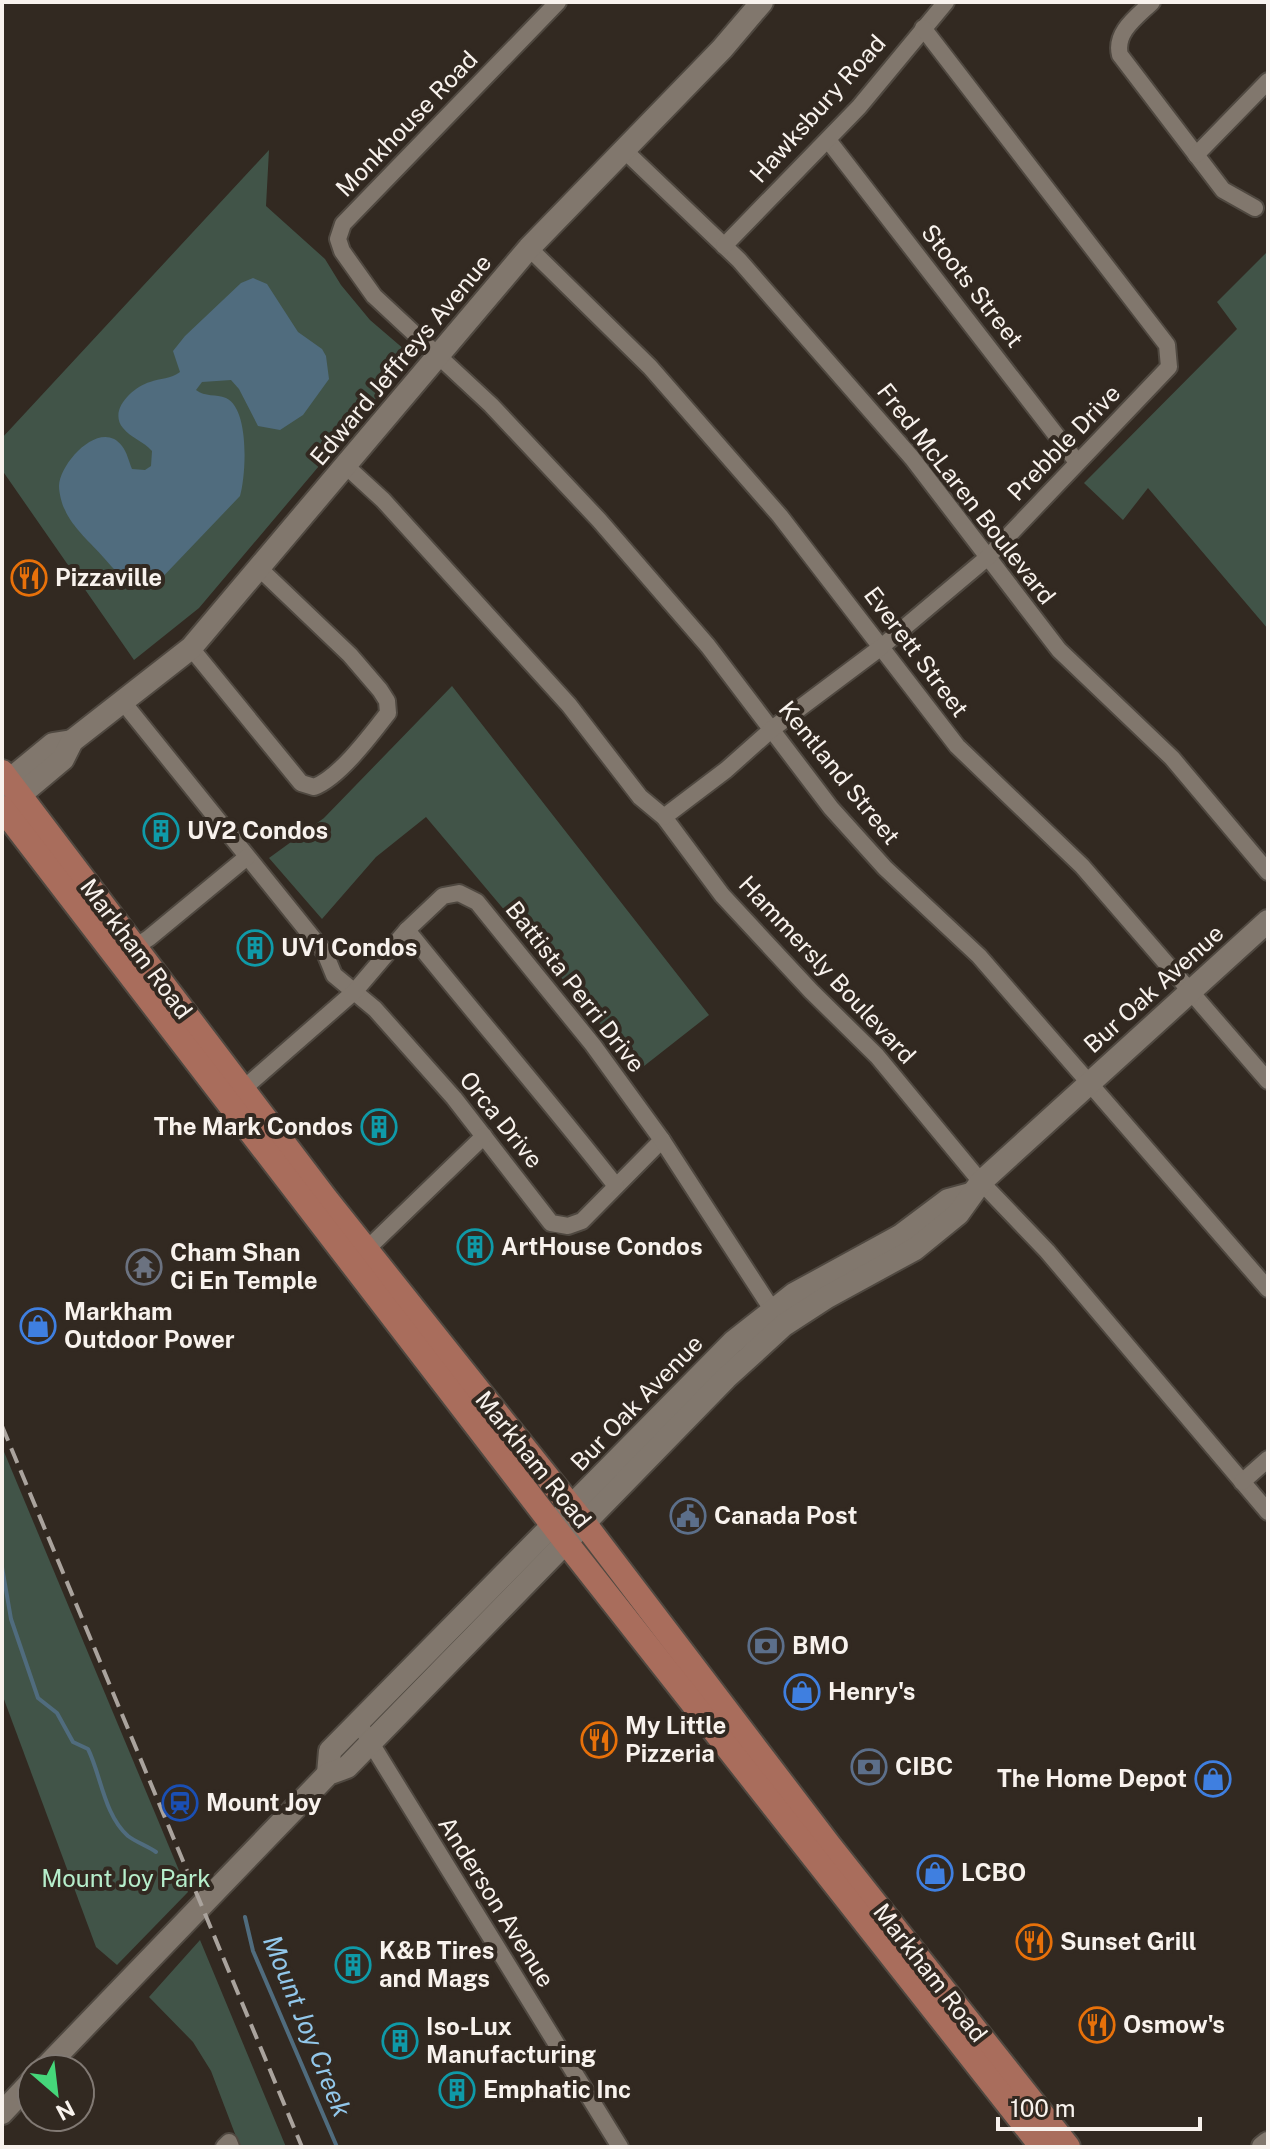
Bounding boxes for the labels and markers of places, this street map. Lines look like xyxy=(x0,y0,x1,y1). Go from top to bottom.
restaurant icon: Pizzaville xyxy=(10,559,48,597)
place label: Pizzaville xyxy=(55,563,162,591)
building icon: UV2 Condos xyxy=(142,812,180,850)
place label: UV2 Condos xyxy=(187,816,328,844)
building icon: UV1 Condos xyxy=(236,929,274,967)
place label: UV1 Condos xyxy=(281,933,417,961)
building icon: The Mark Condos xyxy=(360,1108,398,1146)
place label: The Mark Condos xyxy=(154,1112,353,1140)
building icon: ArtHouse Condos xyxy=(456,1228,494,1266)
place label: ArtHouse Condos xyxy=(501,1232,703,1260)
place label: Cham Shan Ci En Temple xyxy=(170,1238,318,1294)
temple icon: Cham Shan Ci En Temple xyxy=(125,1248,163,1286)
place label: Markham Outdoor Power xyxy=(64,1297,235,1353)
shop icon: Markham Outdoor Power xyxy=(19,1307,57,1345)
public building icon: Canada Post xyxy=(669,1497,707,1535)
place label: Canada Post xyxy=(714,1501,857,1529)
bank icon: BMO xyxy=(747,1627,785,1665)
place label: BMO xyxy=(792,1631,849,1659)
shop icon: Henry's xyxy=(783,1673,821,1711)
place label: Henry's xyxy=(828,1677,915,1705)
place label: My Little Pizzeria xyxy=(625,1711,726,1767)
restaurant icon: My Little Pizzeria xyxy=(580,1721,618,1759)
bank icon: CIBC xyxy=(850,1748,888,1786)
place label: CIBC xyxy=(895,1752,953,1780)
shop icon: The Home Depot xyxy=(1194,1760,1232,1798)
place label: The Home Depot xyxy=(997,1764,1187,1792)
station icon: Mount Joy xyxy=(161,1784,199,1822)
place label: Mount Joy xyxy=(206,1788,322,1816)
shop icon: LCBO xyxy=(916,1854,954,1892)
place label: LCBO xyxy=(961,1858,1026,1886)
restaurant icon: Sunset Grill xyxy=(1015,1923,1053,1961)
place label: Sunset Grill xyxy=(1060,1927,1197,1955)
place label: K&B Tires and Mags xyxy=(379,1936,494,1992)
building icon: K&B Tires and Mags xyxy=(334,1946,372,1984)
restaurant icon: Osmow's xyxy=(1078,2006,1116,2044)
place label: Osmow's xyxy=(1123,2010,1225,2038)
place label: Iso-Lux Manufacturing xyxy=(426,2012,596,2068)
building icon: Iso-Lux Manufacturing xyxy=(381,2022,419,2060)
building icon: Emphatic Inc xyxy=(438,2071,476,2109)
place label: Emphatic Inc xyxy=(483,2075,631,2103)

